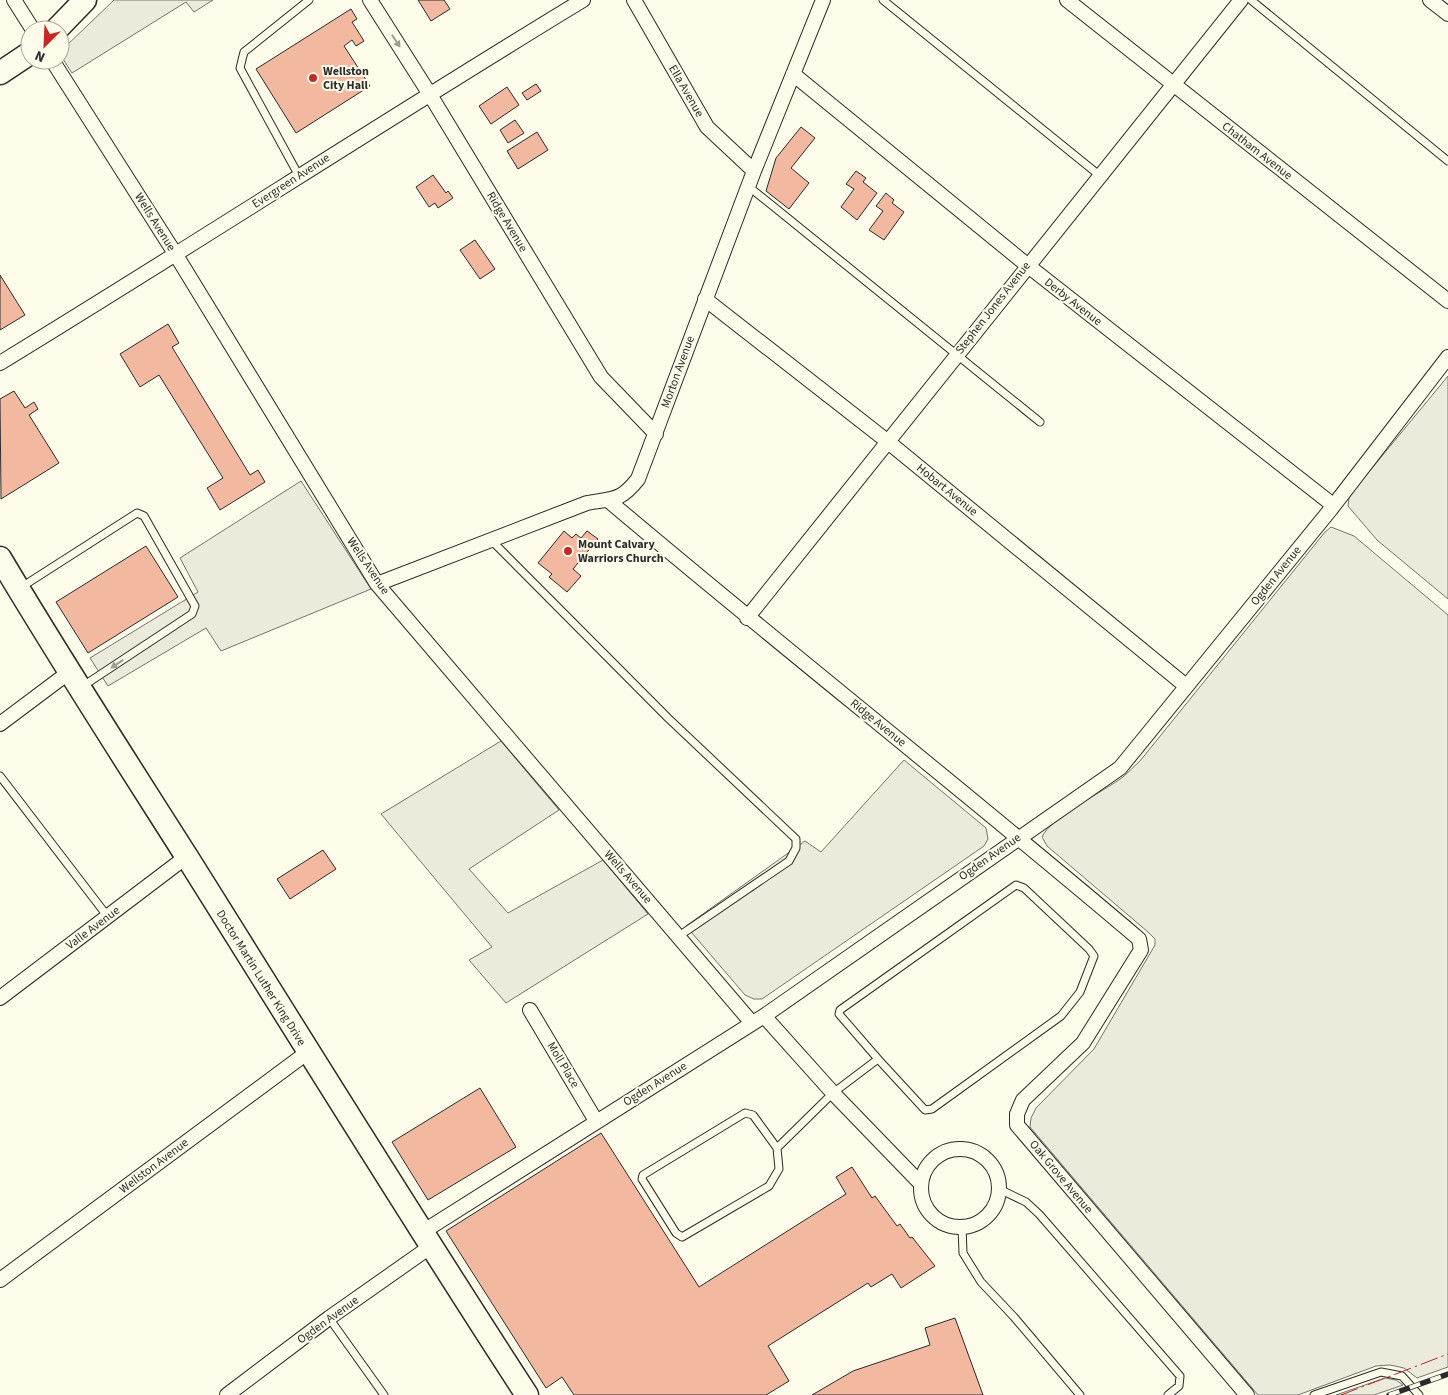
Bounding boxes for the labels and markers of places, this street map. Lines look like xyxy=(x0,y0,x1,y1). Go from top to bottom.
place label: Wellston City Hall xyxy=(323,63,369,94)
marker: Wellston City Hall xyxy=(307,72,319,84)
place label: Mount Calvary Warriors Church xyxy=(578,536,664,567)
marker: Mount Calvary Warriors Church xyxy=(562,545,574,557)

